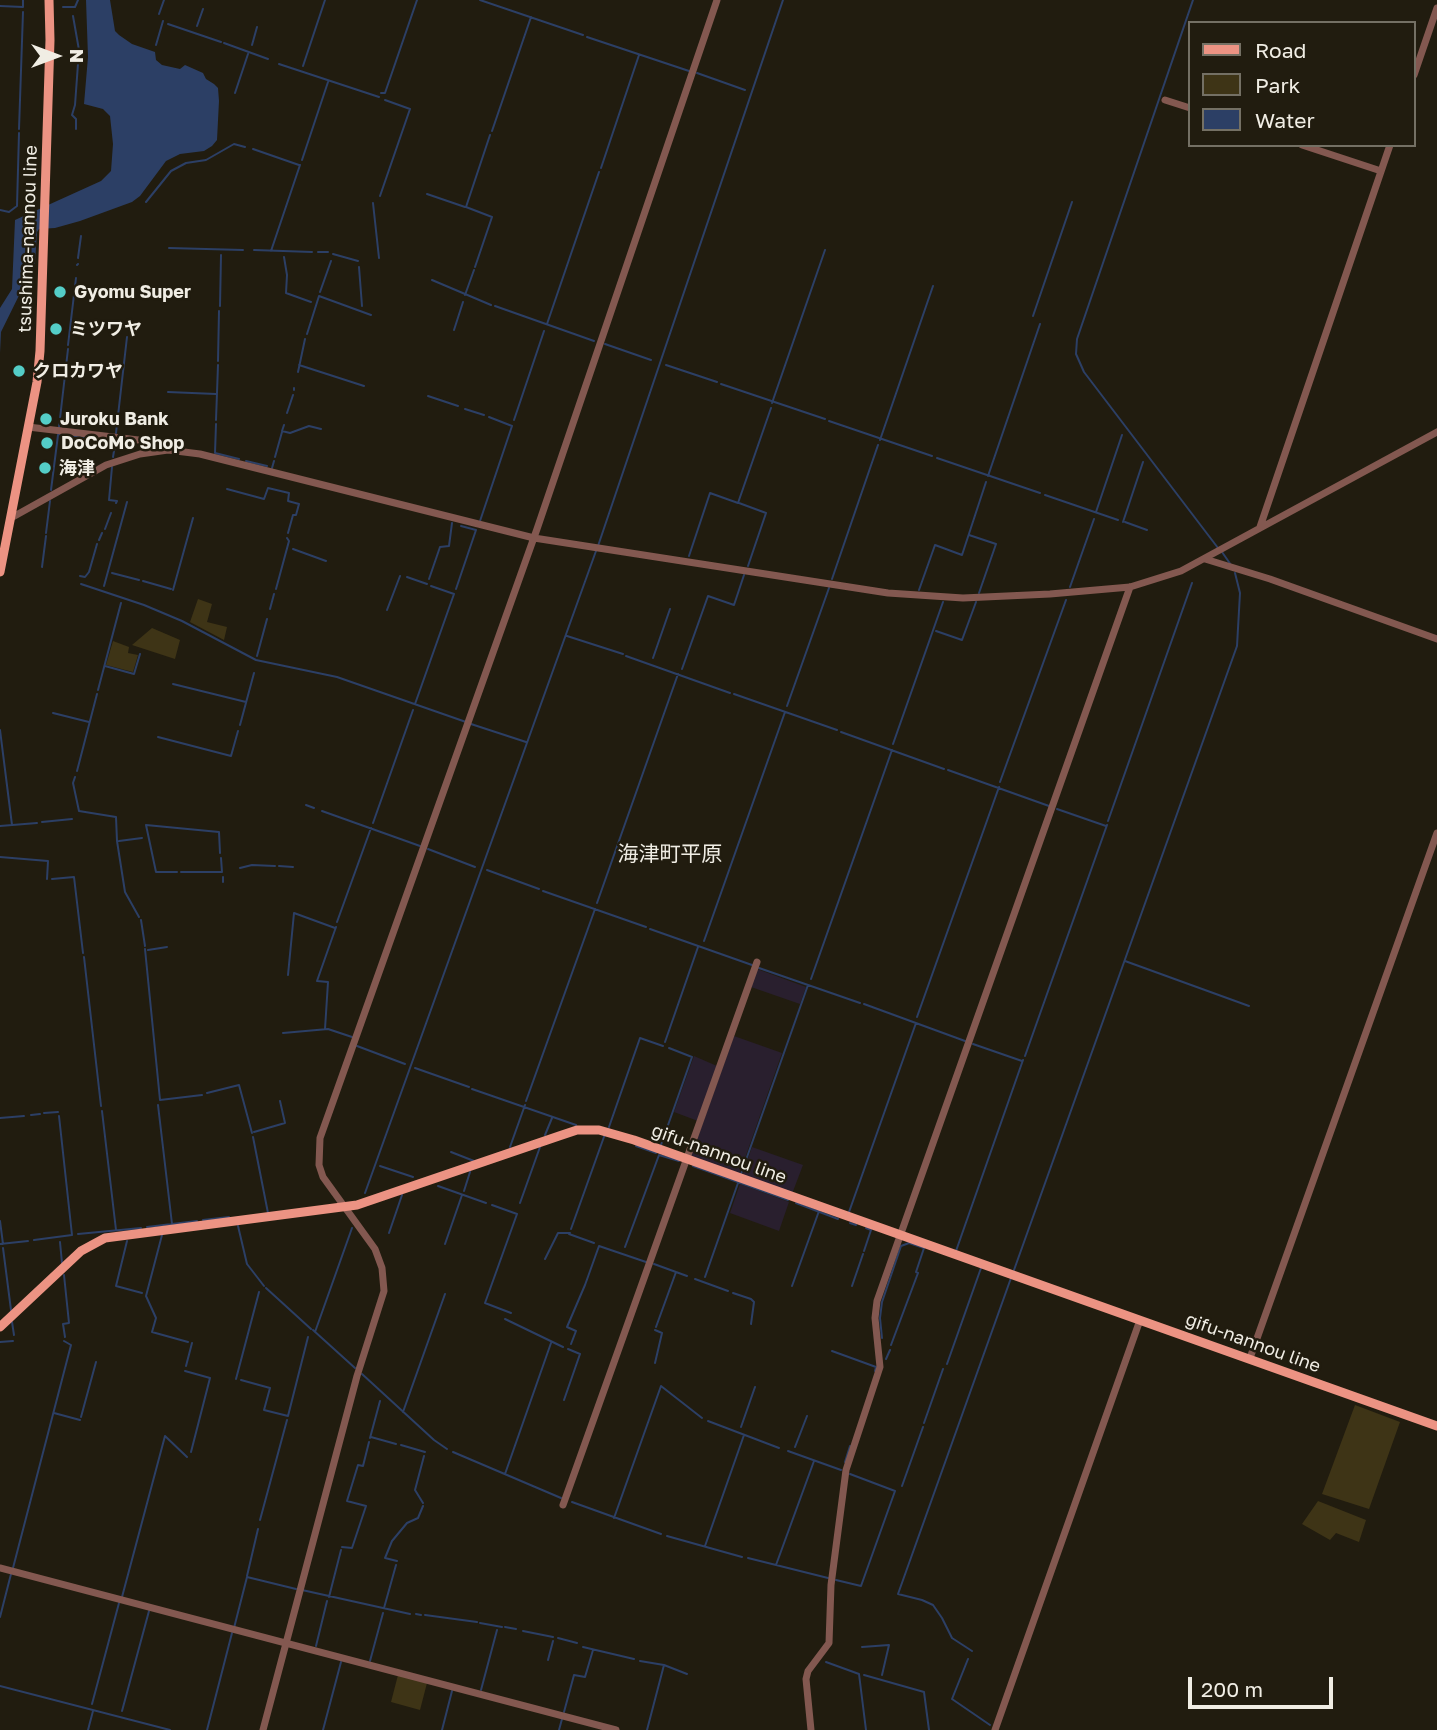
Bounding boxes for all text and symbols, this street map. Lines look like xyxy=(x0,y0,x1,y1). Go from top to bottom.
north arrow xyxy=(21,21,91,91)
legend xyxy=(1188,21,1416,147)
text: Road xyxy=(1255,37,1306,63)
text: N xyxy=(66,49,89,63)
text: Park xyxy=(1255,72,1300,98)
text: Water xyxy=(1255,107,1315,133)
street label: tsushima-nannou line xyxy=(14,145,42,333)
place label: Gyomu Super xyxy=(74,281,191,303)
marker: Gyomu Super xyxy=(52,284,68,300)
place label: ミツワヤ xyxy=(70,318,142,340)
marker: ミツワヤ xyxy=(48,321,64,337)
place label: クロカワヤ xyxy=(33,360,123,382)
marker: クロカワヤ xyxy=(11,363,27,379)
place label: Juroku Bank xyxy=(60,408,169,430)
marker: Juroku Bank xyxy=(38,411,54,427)
place label: DoCoMo Shop xyxy=(61,432,184,454)
marker: DoCoMo Shop xyxy=(39,435,55,451)
place label: 海津 xyxy=(59,457,95,479)
marker: 海津 xyxy=(37,460,53,476)
district label: 海津町平原 xyxy=(618,841,722,867)
street label: gifu-nannou line xyxy=(649,1120,789,1188)
street label: gifu-nannou line xyxy=(1183,1309,1323,1377)
scale bar xyxy=(1192,1664,1337,1708)
text: 200 m xyxy=(1201,1676,1263,1702)

